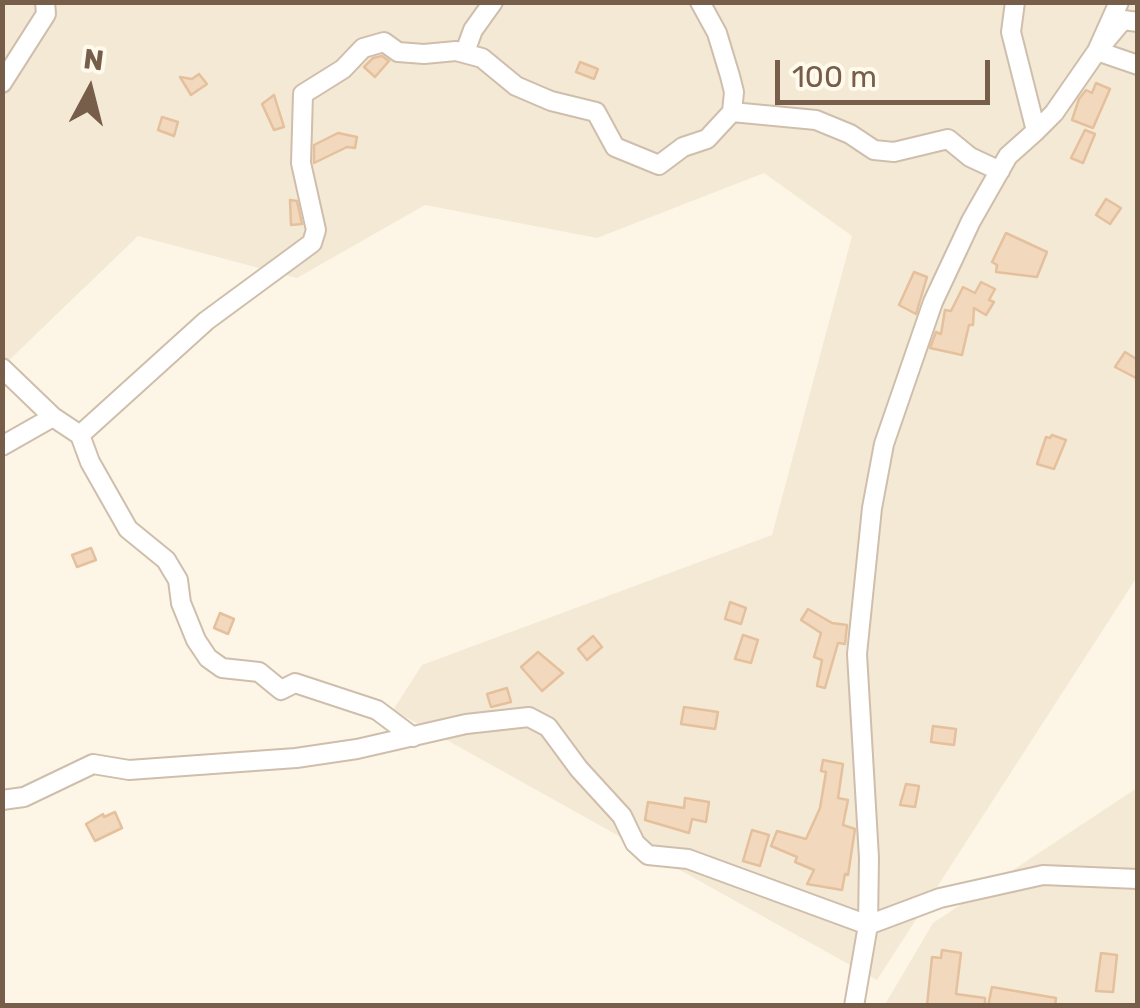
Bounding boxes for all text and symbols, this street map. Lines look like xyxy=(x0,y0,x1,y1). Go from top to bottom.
north arrow xyxy=(40,40,140,140)
scale bar xyxy=(780,40,995,102)
text: N xyxy=(82,42,106,77)
text: 100 m xyxy=(792,59,877,95)

